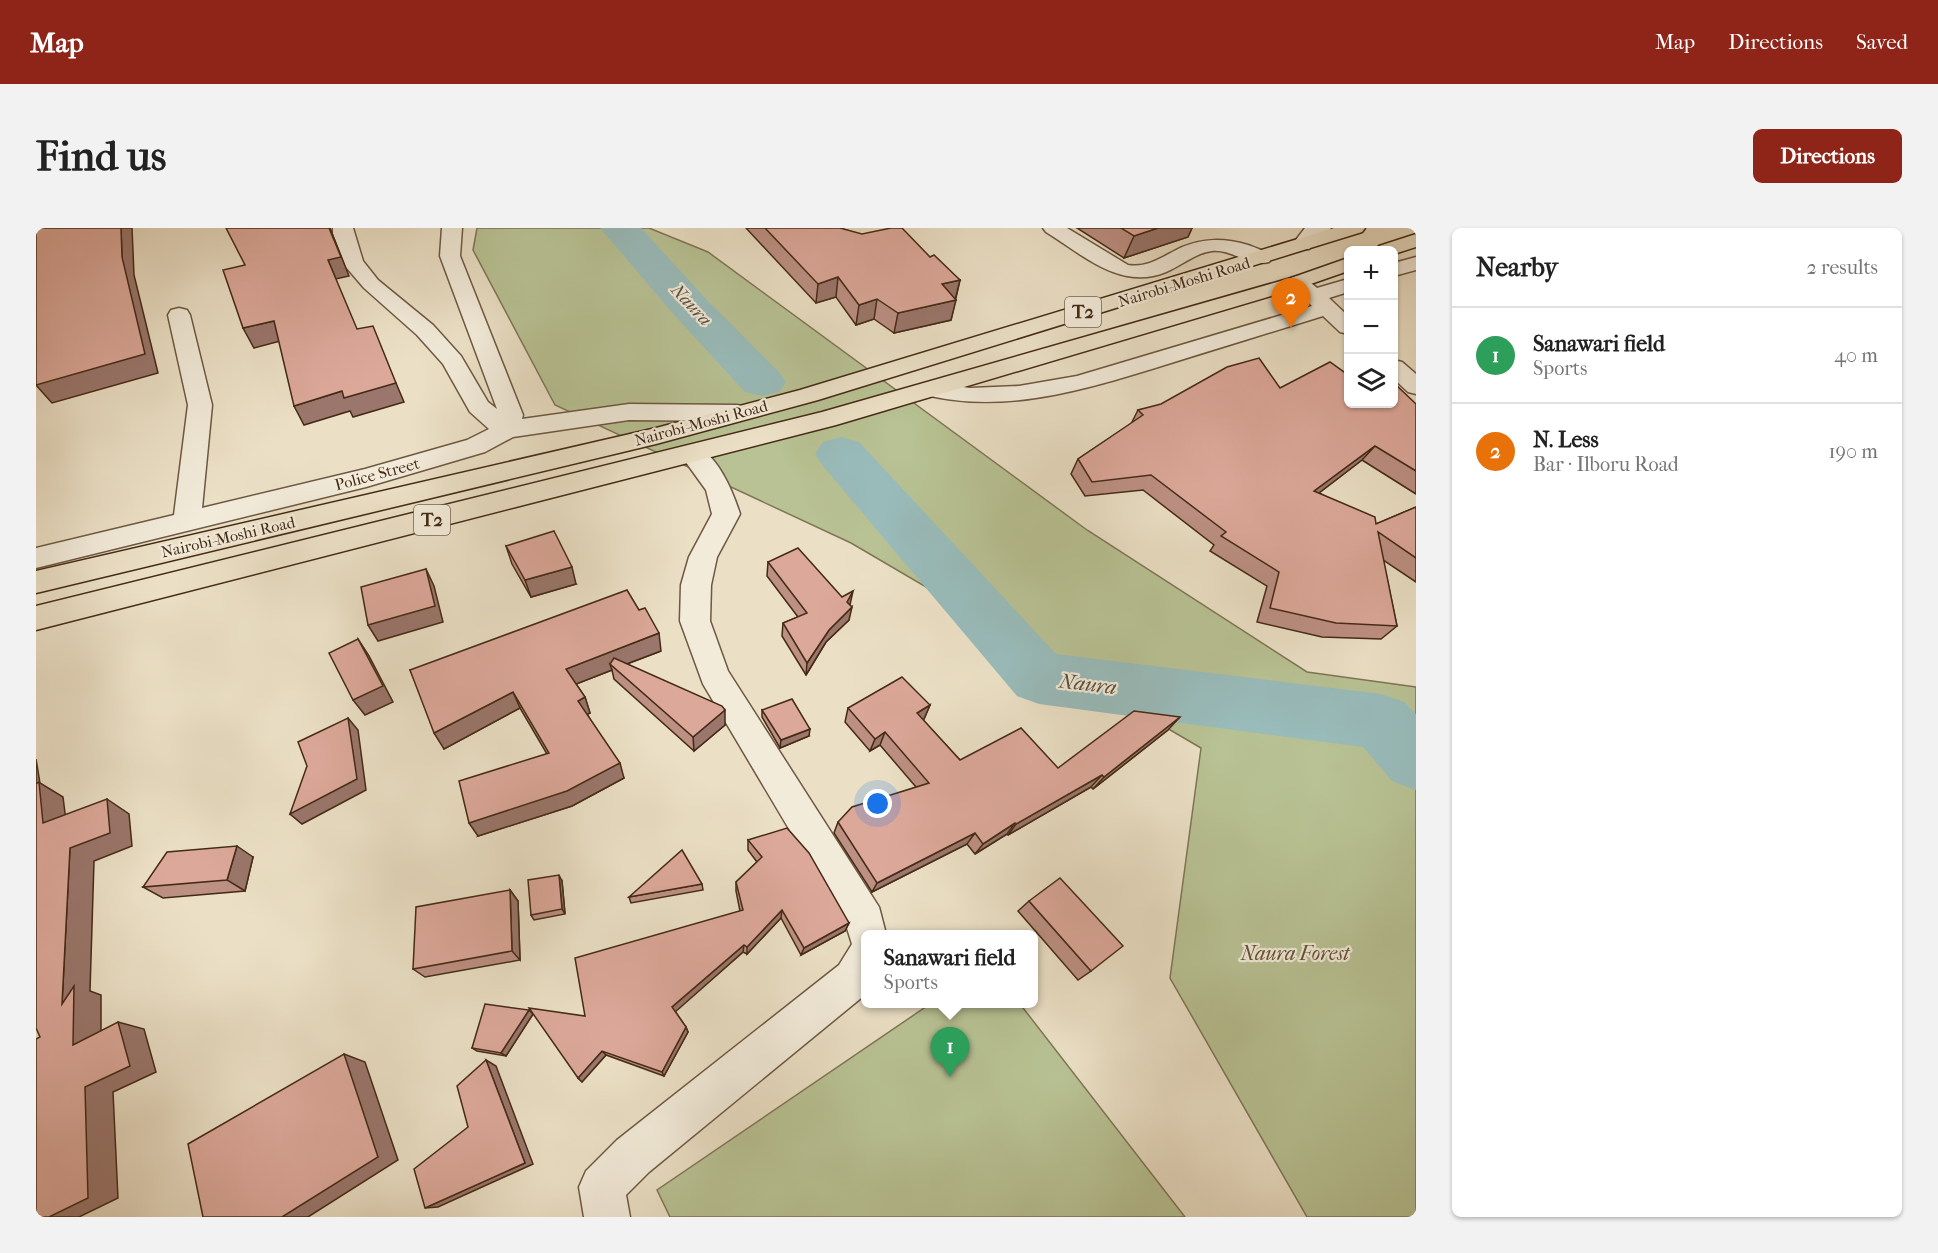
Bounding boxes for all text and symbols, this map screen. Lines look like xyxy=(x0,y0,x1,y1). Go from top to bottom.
text: Map xyxy=(30,26,84,59)
text: Map xyxy=(1655,30,1695,54)
text: Directions xyxy=(1728,30,1823,54)
text: Saved xyxy=(1856,30,1908,54)
button: Directions xyxy=(1753,129,1902,183)
text: Find us xyxy=(36,132,166,181)
map controls xyxy=(1344,246,1398,408)
button: + xyxy=(1344,246,1398,300)
text: Nearby xyxy=(1476,252,1558,283)
street label: Nairobi-Moshi Road xyxy=(1116,253,1253,311)
text: 2 results xyxy=(1807,256,1878,279)
water label: Naura xyxy=(666,279,716,330)
pin: 2 xyxy=(1272,279,1310,328)
road number: T2 xyxy=(1065,297,1101,327)
button: − xyxy=(1344,300,1398,354)
text: Sanawari field xyxy=(1533,331,1665,357)
text: 1 xyxy=(1492,344,1499,367)
text: 40 m xyxy=(1834,344,1878,367)
button: layers xyxy=(1344,354,1398,408)
text: Sports xyxy=(1533,357,1587,380)
street label: Nairobi-Moshi Road xyxy=(632,396,770,450)
text: N. Less xyxy=(1533,427,1599,453)
text: 2 xyxy=(1490,440,1501,463)
text: 190 m xyxy=(1828,440,1878,463)
street label: Police Street xyxy=(333,453,422,494)
text: Bar · Ilboru Road xyxy=(1533,453,1679,476)
road number: T2 xyxy=(414,505,450,535)
street label: Nairobi-Moshi Road xyxy=(159,512,297,562)
water label: Naura xyxy=(1057,668,1118,699)
your location xyxy=(863,789,892,818)
popup xyxy=(861,930,1038,1008)
park label: Naura Forest xyxy=(1240,942,1351,965)
text: Sanawari field xyxy=(884,945,1015,971)
text: Sports xyxy=(884,971,938,994)
pin: 1 xyxy=(930,1028,970,1077)

